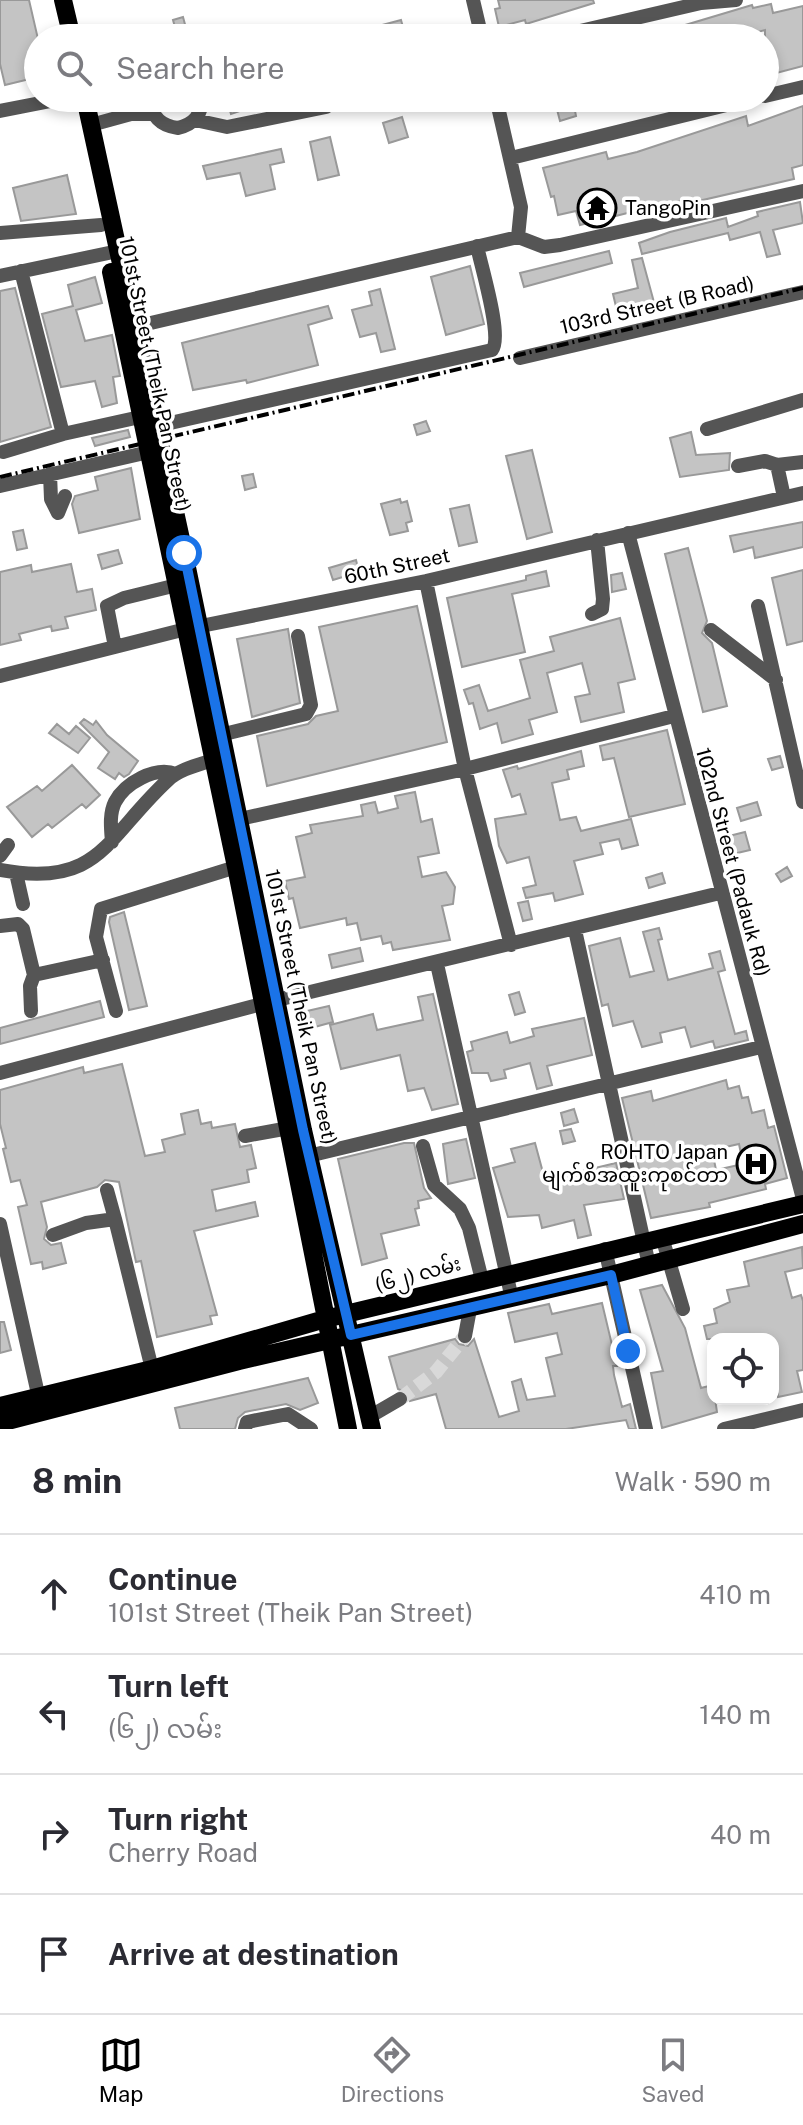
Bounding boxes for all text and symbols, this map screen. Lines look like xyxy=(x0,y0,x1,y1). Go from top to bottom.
search box xyxy=(24,24,779,112)
icon: search xyxy=(52,46,96,90)
text: Search here xyxy=(116,50,284,86)
temple icon: TangoPin xyxy=(576,187,618,229)
place label: TangoPin xyxy=(625,196,711,220)
street label: 101st Street (Theik Pan Street) xyxy=(114,234,196,514)
street label: 103rd Street (B Road) xyxy=(558,271,756,339)
route start xyxy=(166,535,202,571)
street label: 60th Street xyxy=(342,543,452,589)
street label: 102nd Street (Padauk Rd) xyxy=(691,745,775,979)
street label: 101st Street (Theik Pan Street) xyxy=(260,867,342,1147)
place label: ROHTO Japan မျက်စိအထူးကုစင်တာ xyxy=(542,1140,728,1192)
hospital icon: ROHTO Japan မျက်စိအထူးကုစင်တာ xyxy=(735,1143,777,1185)
street label: (၆၂) လမ်း xyxy=(372,1249,465,1301)
route end xyxy=(610,1333,646,1369)
map controls xyxy=(707,1333,779,1405)
button: locate xyxy=(707,1333,779,1405)
text: 8 min xyxy=(32,1461,122,1501)
text: Walk · 590 m xyxy=(615,1466,771,1497)
text: Continue xyxy=(108,1561,238,1597)
icon: ahead xyxy=(32,1572,76,1616)
text: 410 m xyxy=(699,1579,771,1610)
text: 101st Street (Theik Pan Street) xyxy=(108,1597,473,1628)
text: Turn left xyxy=(108,1668,229,1704)
icon: left xyxy=(32,1692,76,1736)
text: 140 m xyxy=(699,1699,771,1730)
text: (၆၂) လမ်း xyxy=(108,1713,222,1744)
text: Turn right xyxy=(108,1801,248,1837)
icon: right xyxy=(32,1812,76,1856)
text: 40 m xyxy=(710,1819,771,1850)
text: Cherry Road xyxy=(108,1837,258,1868)
icon: arrive xyxy=(32,1932,76,1976)
text: Arrive at destination xyxy=(108,1936,399,1972)
tab: Map xyxy=(99,2033,143,2107)
tab: Directions xyxy=(341,2033,444,2107)
tab: Saved xyxy=(641,2033,704,2107)

